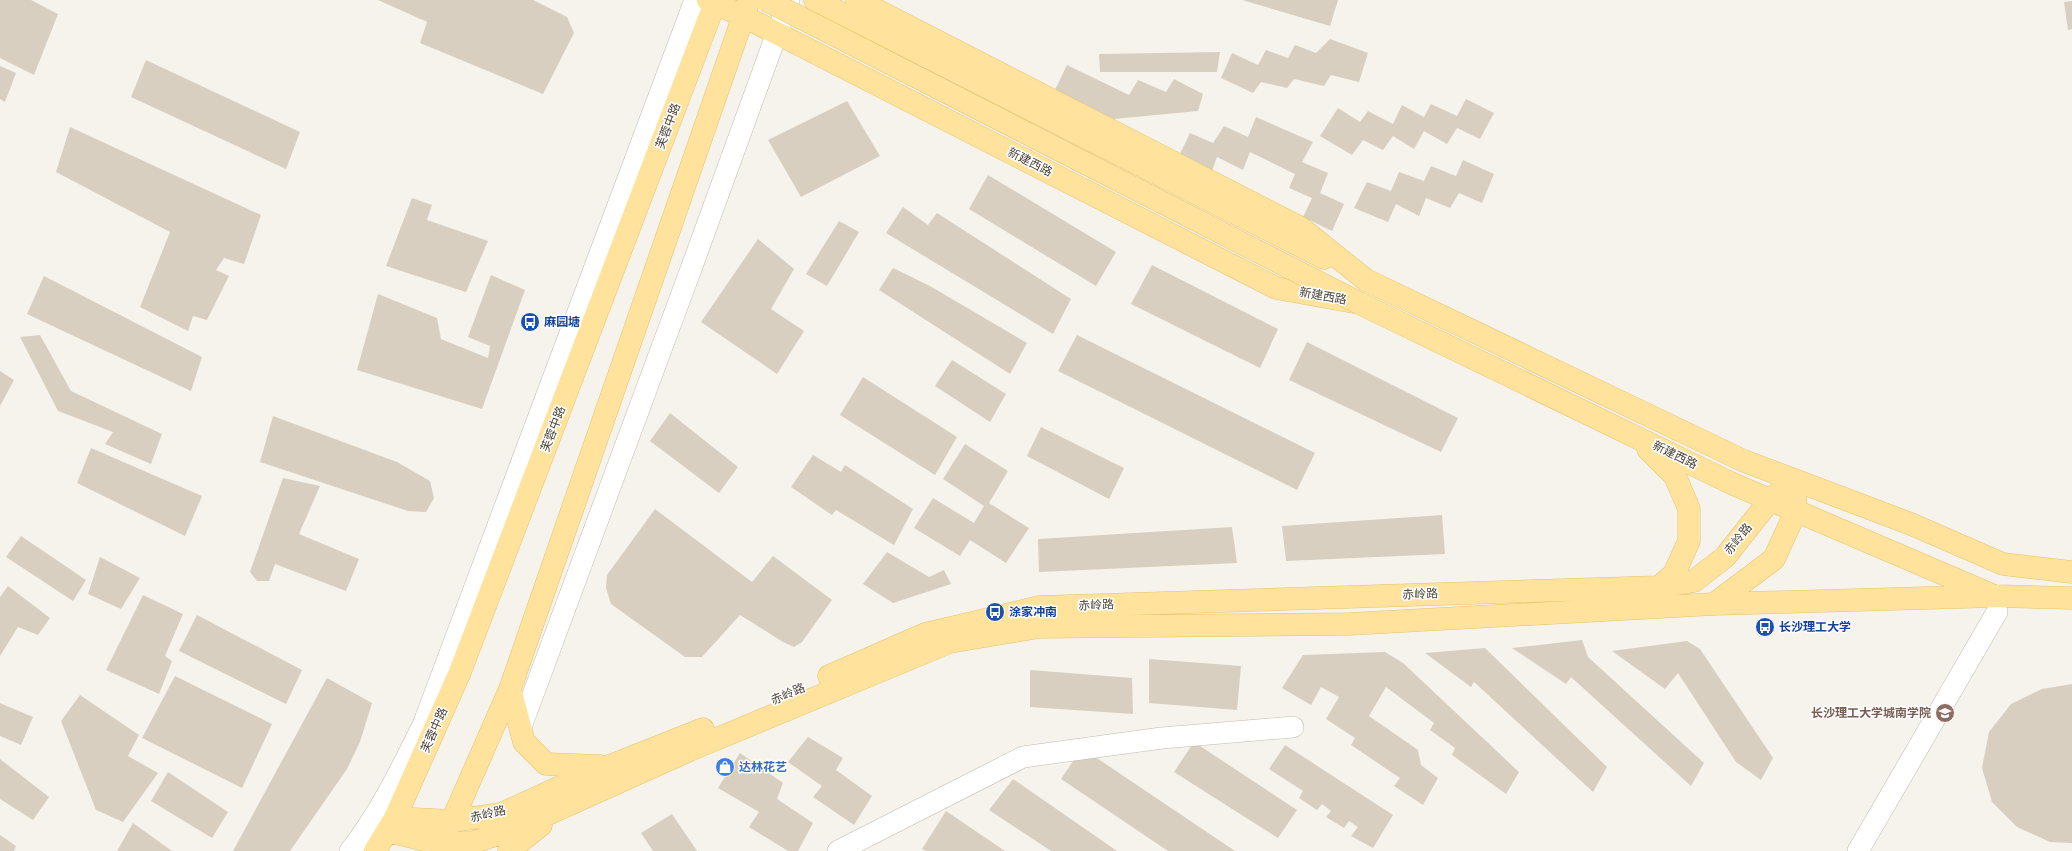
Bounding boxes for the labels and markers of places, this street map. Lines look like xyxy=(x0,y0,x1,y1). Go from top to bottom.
bus stop icon: 麻园塘 xyxy=(519,311,541,333)
place label: 麻园塘 xyxy=(544,315,580,329)
bus stop icon: 涂家冲南 xyxy=(984,601,1006,623)
place label: 涂家冲南 xyxy=(1009,605,1057,619)
bus stop icon: 长沙理工大学 xyxy=(1754,616,1776,638)
place label: 长沙理工大学 xyxy=(1779,620,1851,634)
school or university icon: 长沙理工大学城南学院 xyxy=(1934,702,1956,724)
place label: 长沙理工大学城南学院 xyxy=(1811,706,1931,720)
shop icon: 达林花艺 xyxy=(714,756,736,778)
place label: 达林花艺 xyxy=(739,760,787,774)

